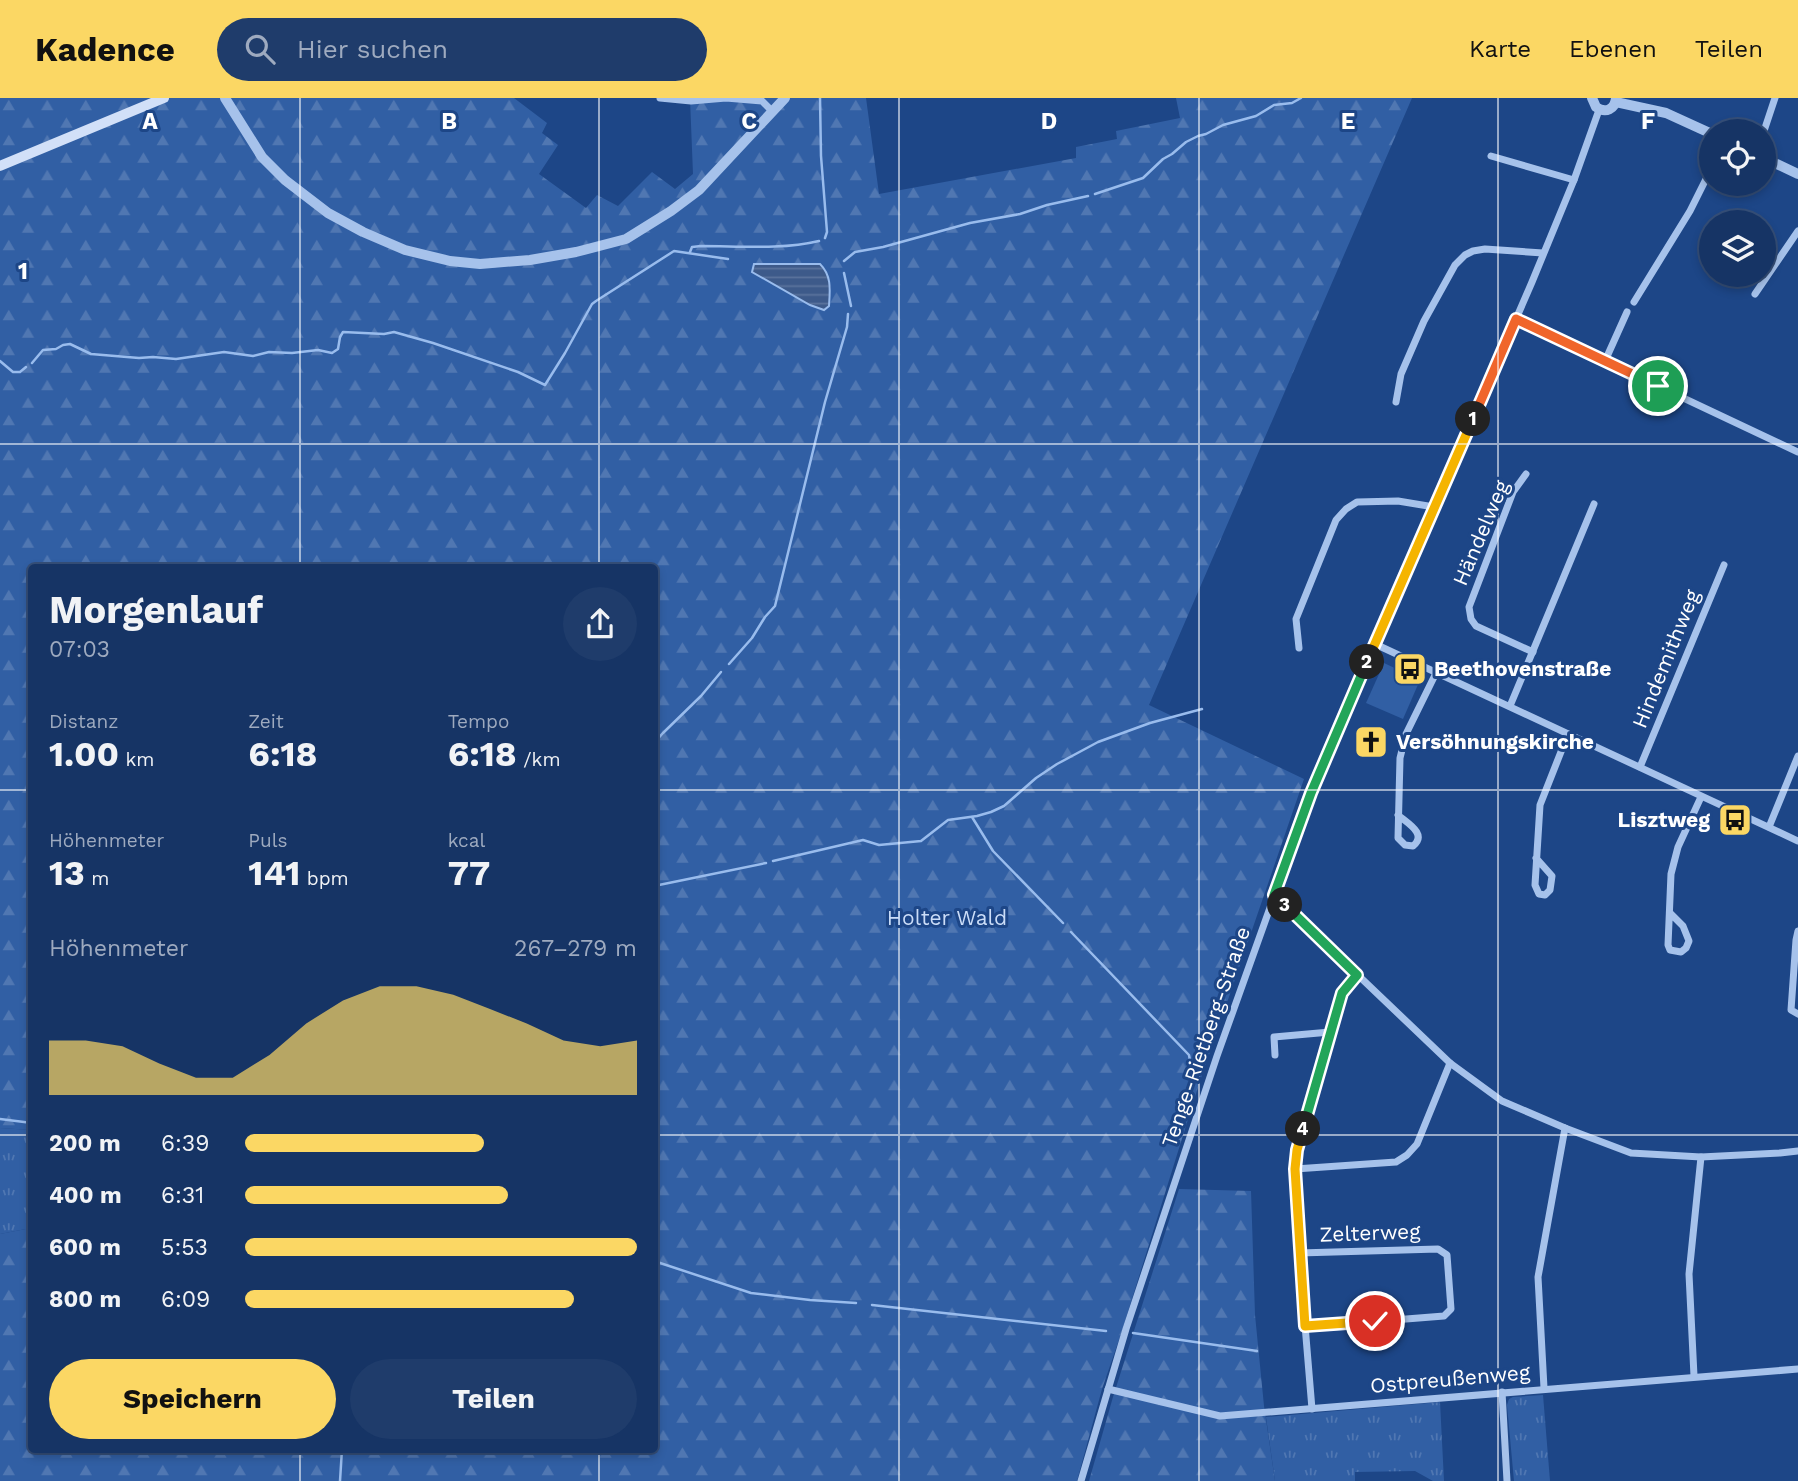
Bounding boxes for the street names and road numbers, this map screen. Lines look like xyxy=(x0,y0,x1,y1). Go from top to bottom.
street label: Händelweg xyxy=(1447,476,1514,589)
street label: Hindemithweg xyxy=(1626,585,1705,732)
street label: Tenge-Rietberg-Straße xyxy=(1156,923,1255,1150)
street label: Zelterweg xyxy=(1319,1218,1422,1247)
street label: Ostpreußenweg xyxy=(1369,1359,1532,1398)

